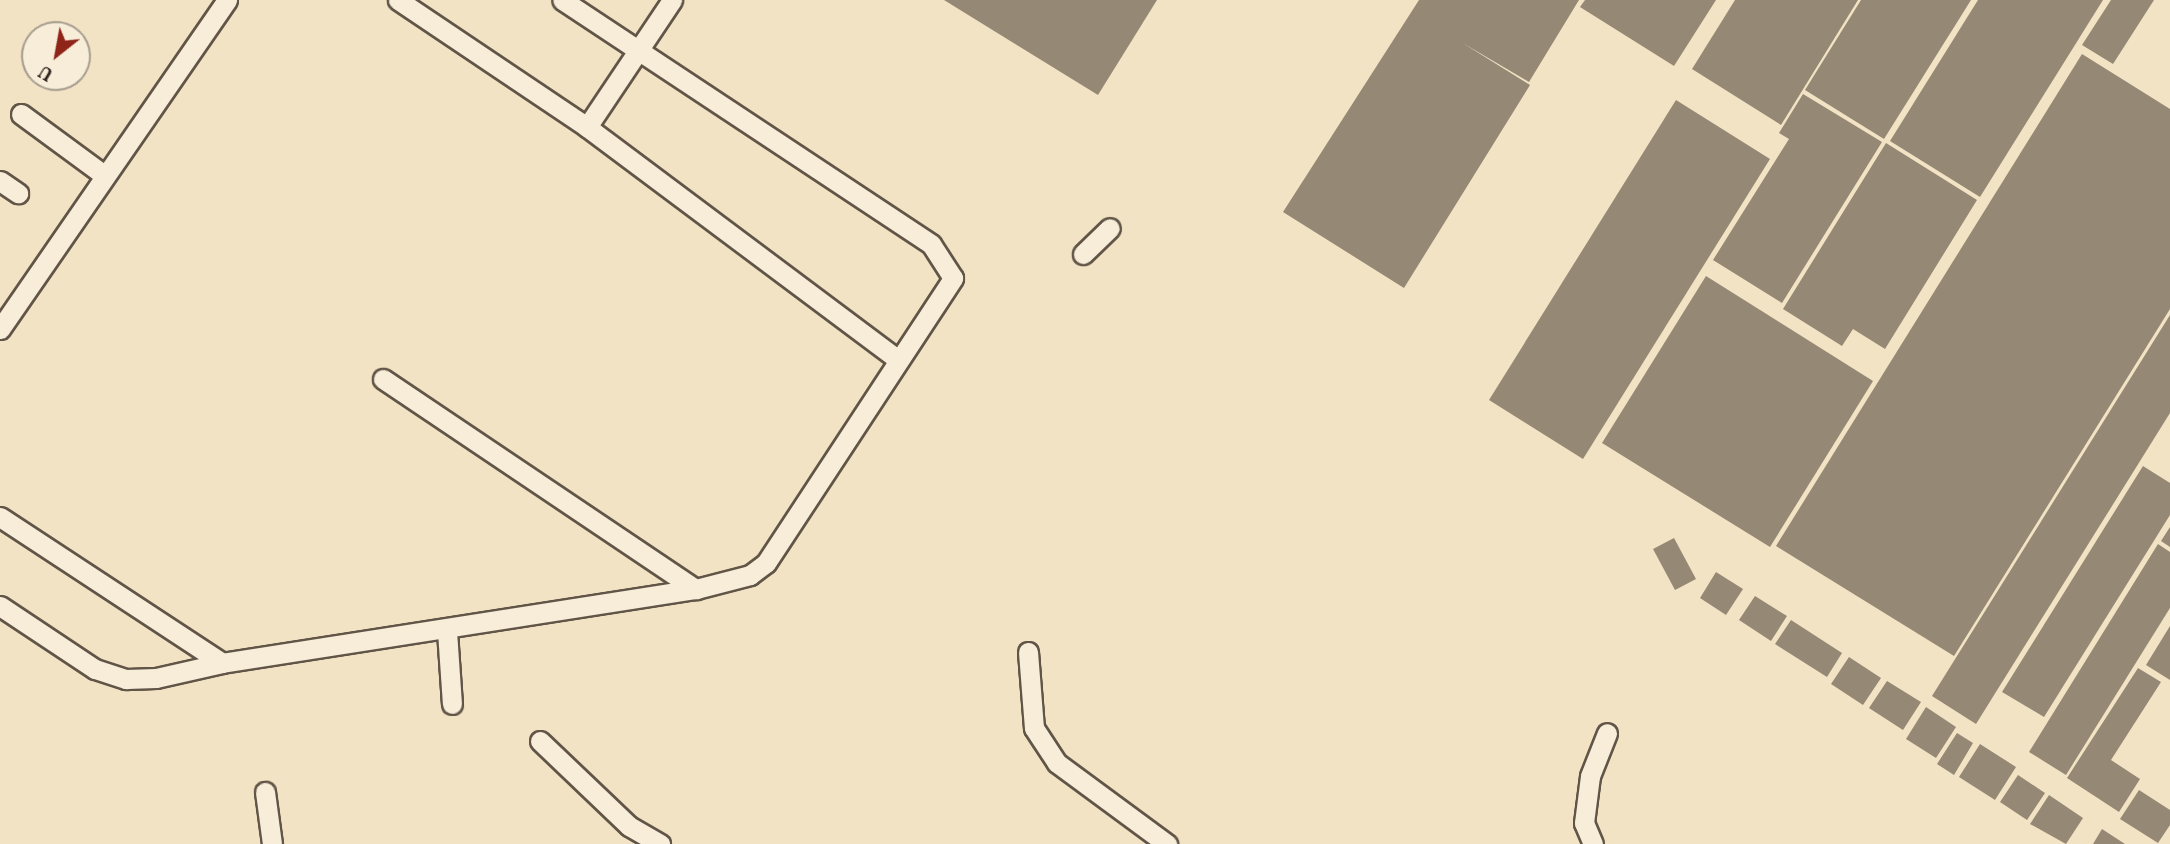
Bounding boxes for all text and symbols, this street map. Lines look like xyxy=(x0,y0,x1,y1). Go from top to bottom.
north arrow xyxy=(21,21,91,91)
text: U xyxy=(34,58,59,87)

